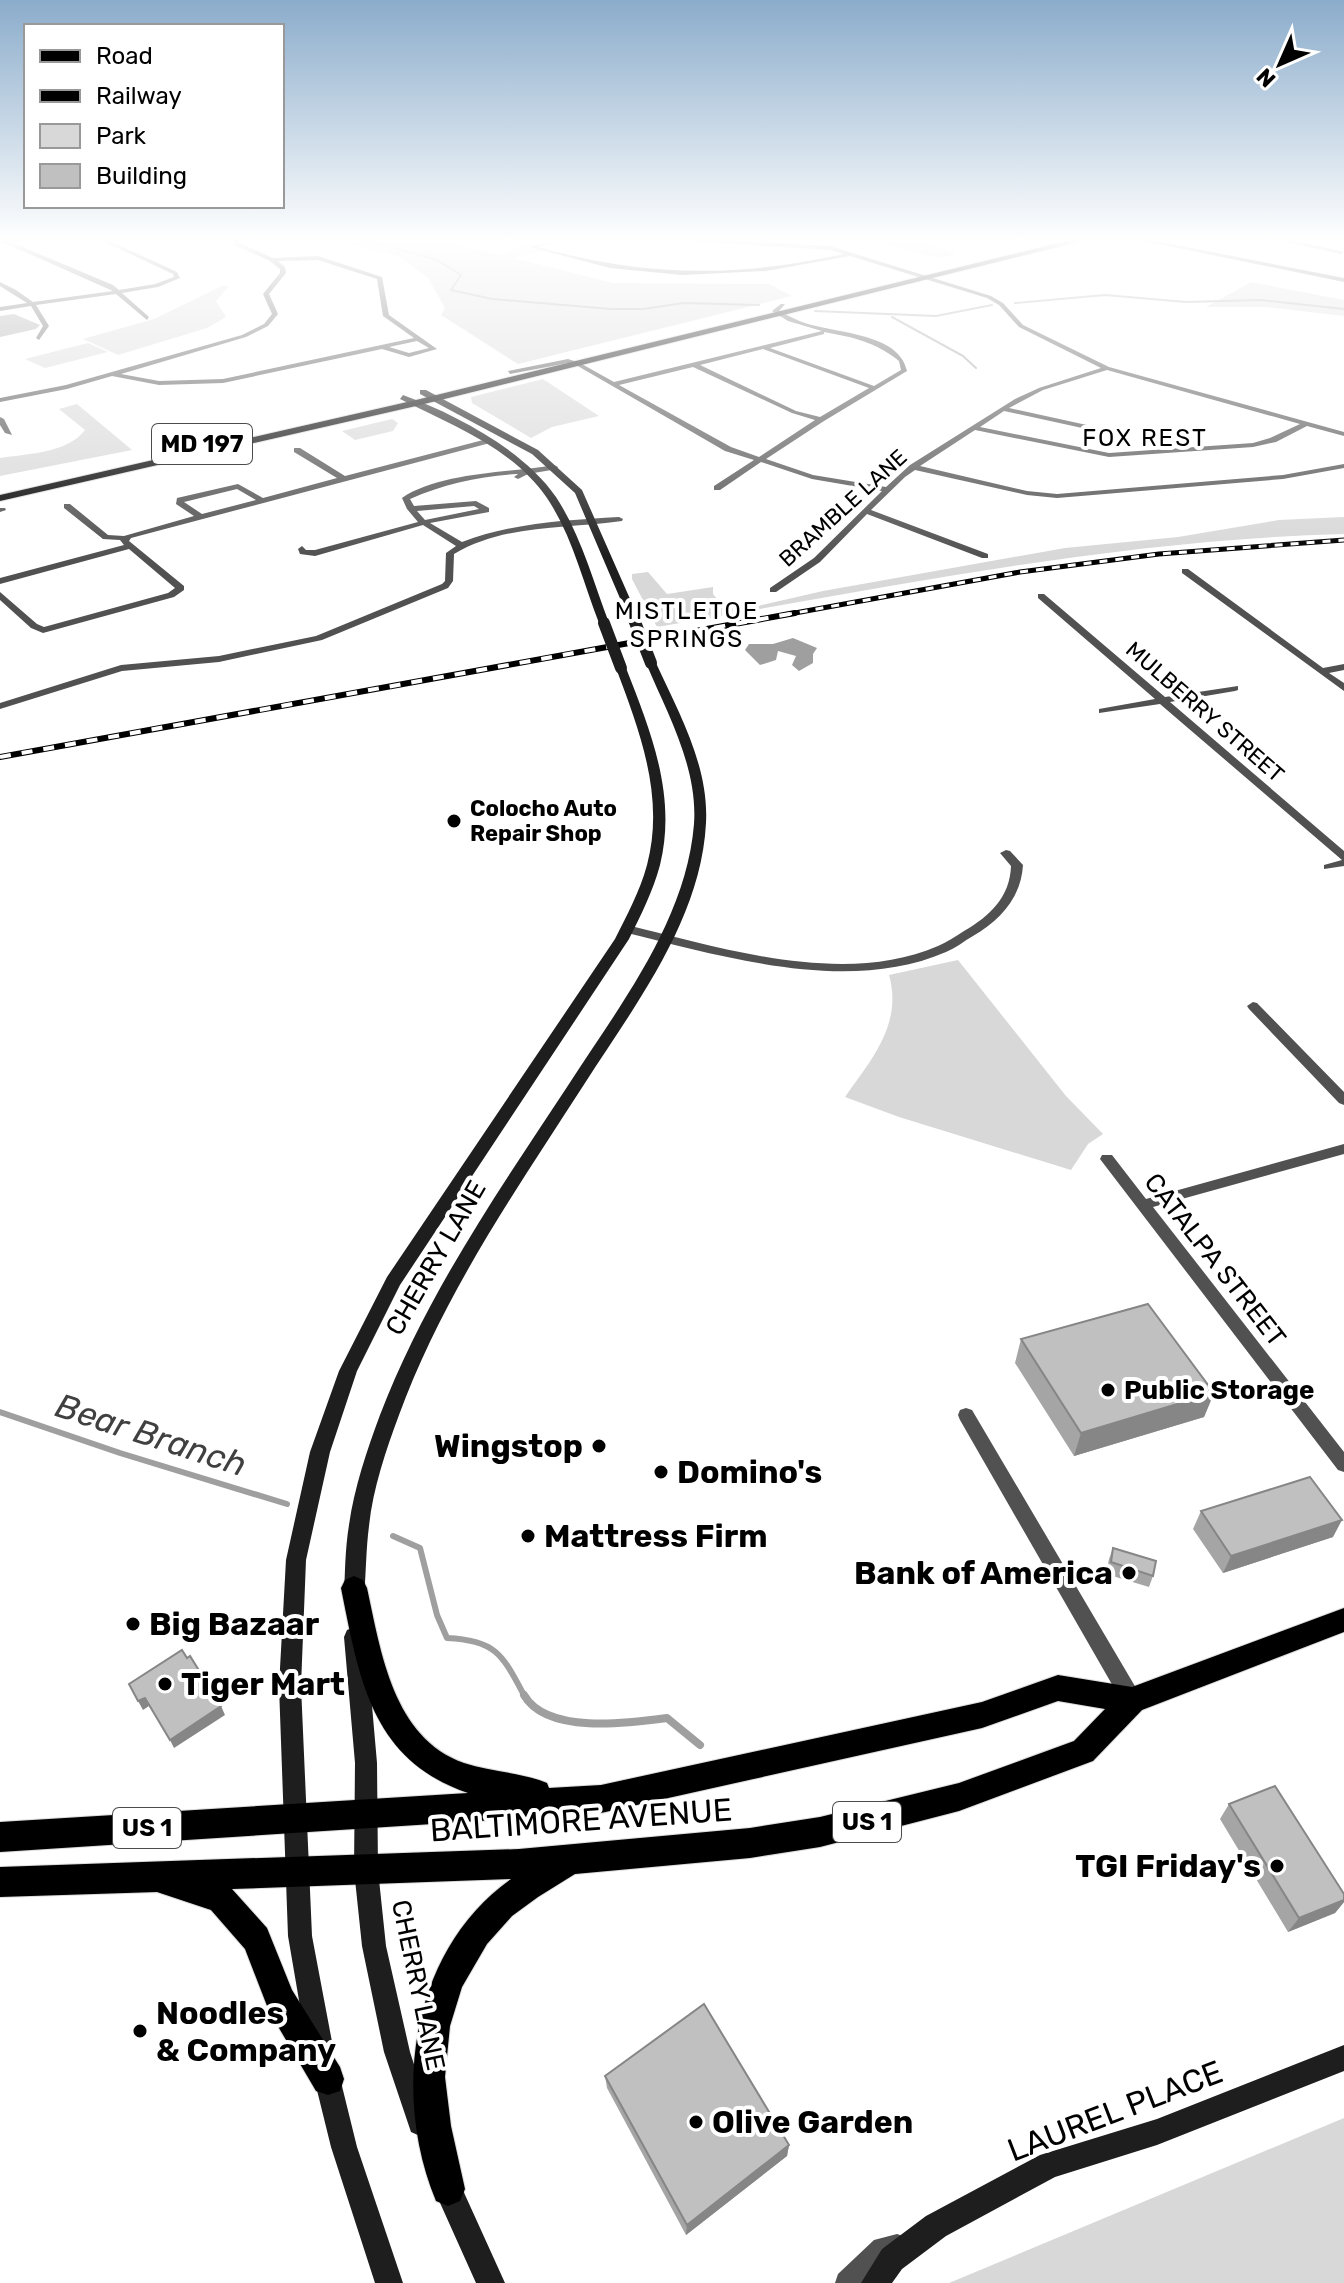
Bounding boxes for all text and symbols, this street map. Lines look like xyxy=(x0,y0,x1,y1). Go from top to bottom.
legend xyxy=(24,24,284,208)
north arrow xyxy=(1240,24,1320,104)
text: Road xyxy=(96,42,153,70)
text: N xyxy=(1251,63,1281,93)
text: Railway xyxy=(96,82,182,110)
text: Park xyxy=(96,122,147,150)
text: Building xyxy=(96,162,187,190)
road number: MD 197 xyxy=(152,424,252,464)
district label: FOX REST xyxy=(1082,424,1208,452)
street label: BRAMBLE LANE xyxy=(773,443,913,573)
district label: MISTLETOE SPRINGS xyxy=(615,597,759,653)
street label: MULBERRY STREET xyxy=(1120,636,1290,788)
place label: Colocho Auto Repair Shop xyxy=(470,795,617,847)
marker: Colocho Auto Repair Shop xyxy=(445,812,463,830)
street label: CATALPA STREET xyxy=(1138,1167,1292,1353)
street label: CHERRY LANE xyxy=(379,1175,493,1341)
place label: Public Storage xyxy=(1124,1375,1315,1406)
marker: Public Storage xyxy=(1099,1381,1117,1399)
water label: Bear Branch xyxy=(50,1385,252,1485)
place label: Wingstop xyxy=(434,1427,583,1465)
marker: Wingstop xyxy=(590,1437,608,1455)
place label: Domino's xyxy=(677,1453,822,1491)
marker: Domino's xyxy=(652,1463,670,1481)
place label: Mattress Firm xyxy=(544,1517,768,1555)
marker: Mattress Firm xyxy=(519,1527,537,1545)
place label: Bank of America xyxy=(854,1554,1113,1592)
marker: Bank of America xyxy=(1120,1564,1138,1582)
place label: Big Bazaar xyxy=(149,1605,320,1643)
marker: Big Bazaar xyxy=(124,1615,142,1633)
place label: Tiger Mart xyxy=(181,1665,345,1703)
marker: Tiger Mart xyxy=(156,1675,174,1693)
street label: BALTIMORE AVENUE xyxy=(429,1790,733,1850)
road number: US 1 xyxy=(833,1802,901,1842)
road number: US 1 xyxy=(113,1808,181,1848)
place label: TGI Friday's xyxy=(1075,1847,1261,1885)
marker: TGI Friday's xyxy=(1268,1857,1286,1875)
street label: CHERRY LANE xyxy=(385,1897,451,2073)
place label: Noodles & Company xyxy=(156,1994,336,2069)
marker: Noodles & Company xyxy=(131,2022,149,2040)
street label: LAUREL PLACE xyxy=(1002,2053,1228,2169)
place label: Olive Garden xyxy=(712,2103,913,2141)
marker: Olive Garden xyxy=(687,2113,705,2131)

